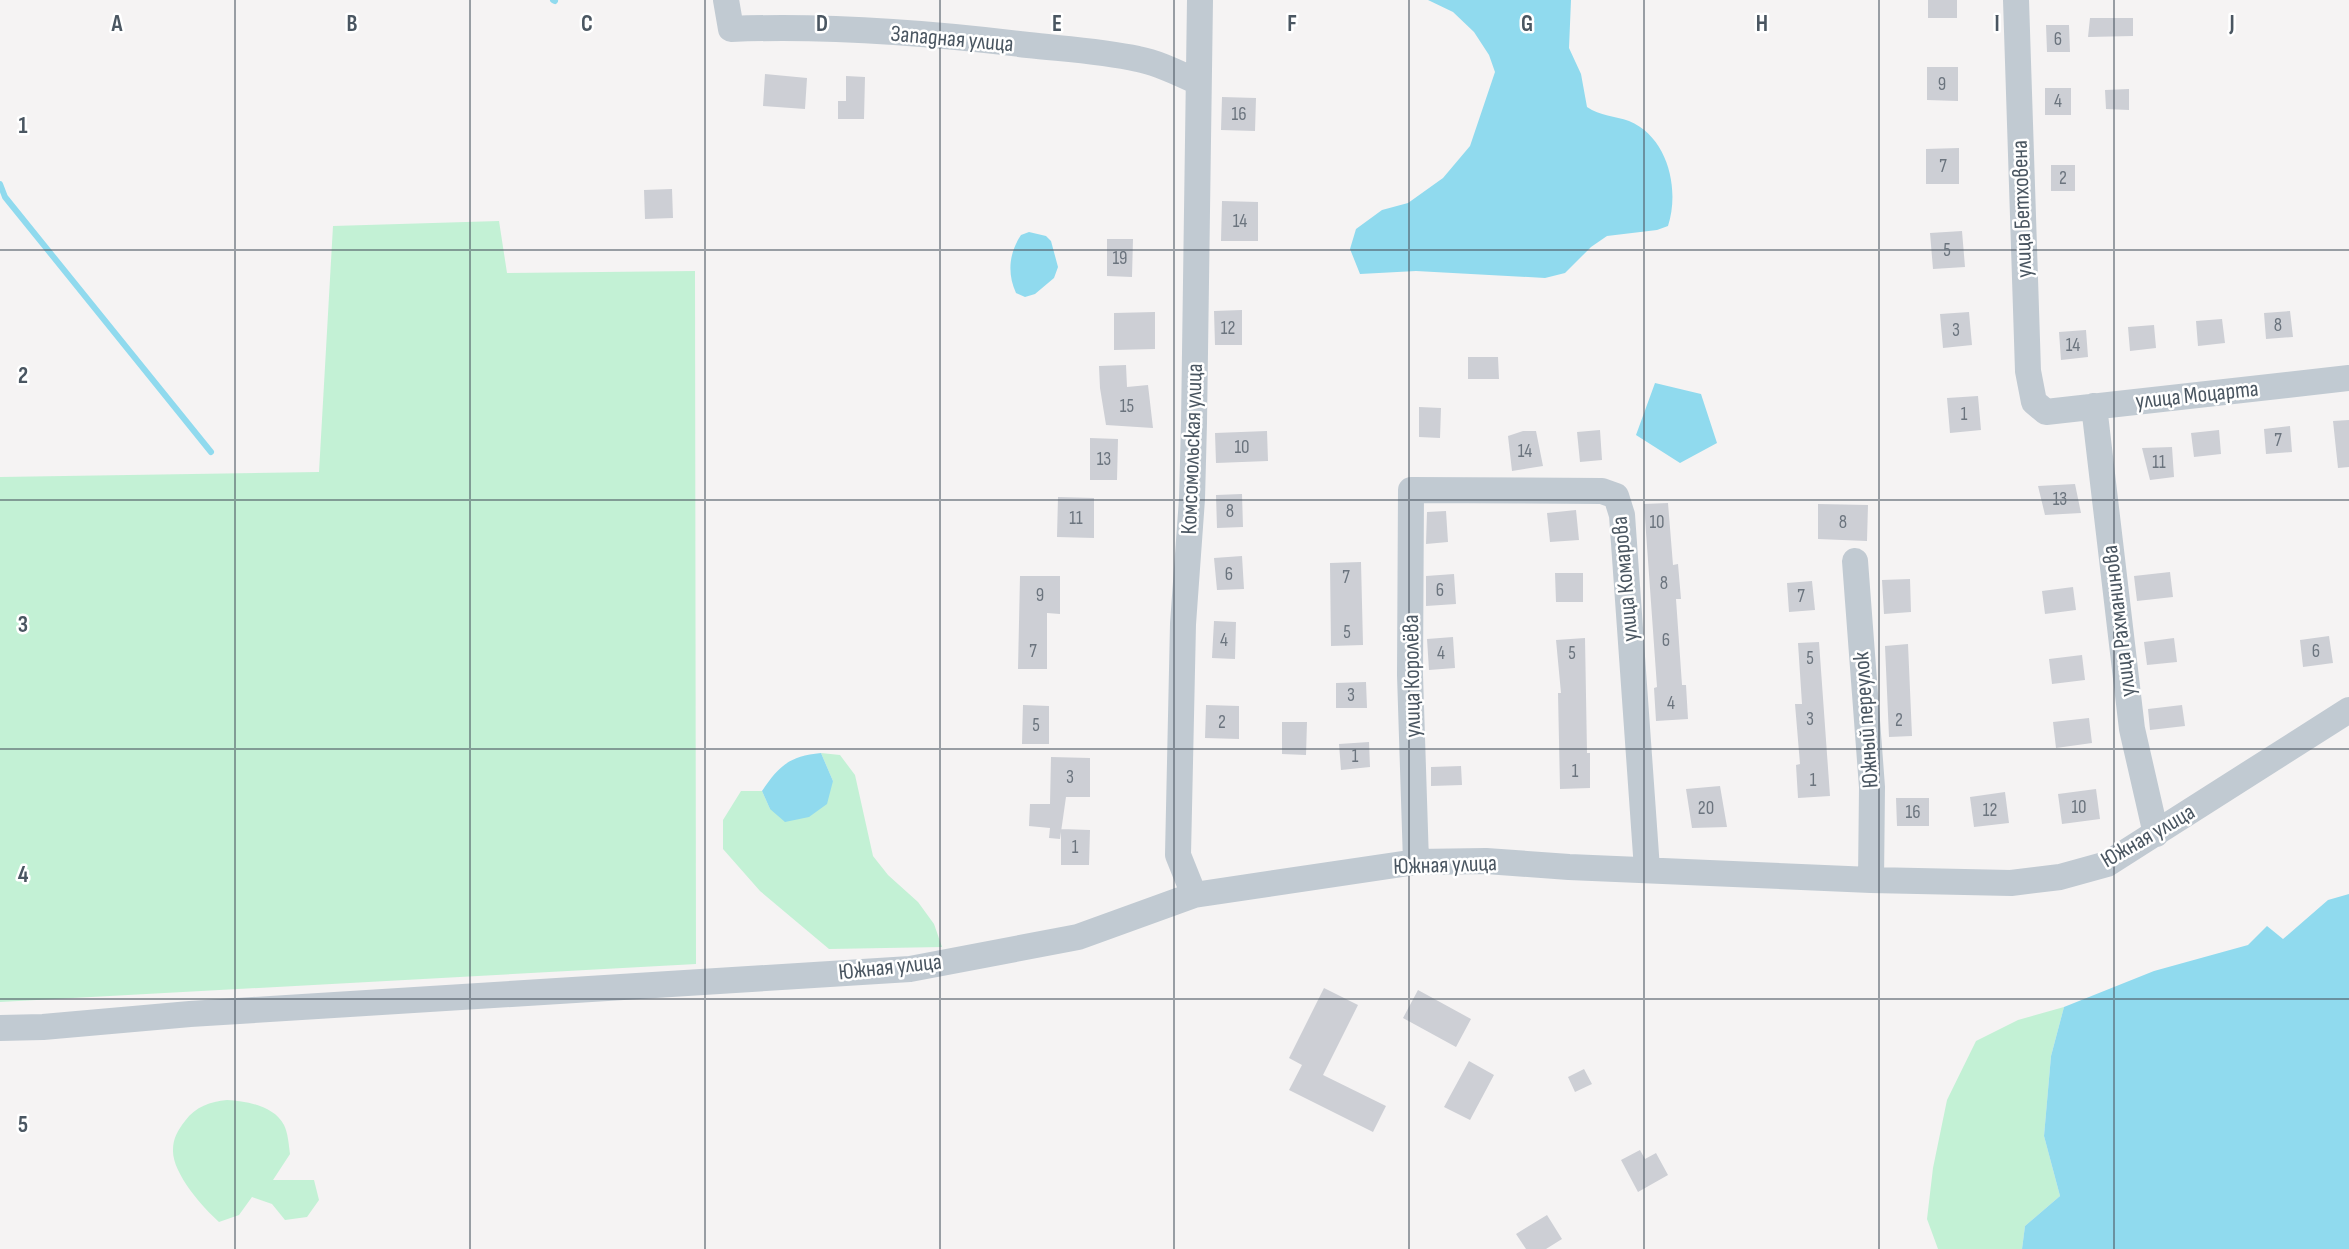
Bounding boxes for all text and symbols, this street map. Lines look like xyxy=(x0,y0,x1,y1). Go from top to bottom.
text: A xyxy=(111,10,124,38)
text: B xyxy=(347,10,358,38)
text: C xyxy=(581,10,593,38)
text: D xyxy=(816,10,828,38)
text: E xyxy=(1052,10,1062,38)
text: F xyxy=(1287,10,1297,38)
text: G xyxy=(1521,10,1533,38)
text: H xyxy=(1756,10,1768,38)
text: I xyxy=(1994,10,2000,38)
text: J xyxy=(2228,10,2235,38)
street label: Западная улица xyxy=(889,20,1015,58)
house number: 6 xyxy=(2054,28,2062,51)
house number: 9 xyxy=(1938,73,1946,96)
house number: 4 xyxy=(2054,90,2062,113)
house number: 16 xyxy=(1232,103,1246,126)
text: 1 xyxy=(18,112,28,140)
street label: улица Бетховена xyxy=(2006,140,2038,278)
house number: 7 xyxy=(1939,155,1947,178)
house number: 2 xyxy=(2059,167,2067,190)
house number: 14 xyxy=(1233,210,1247,233)
house number: 5 xyxy=(1943,239,1951,262)
house number: 19 xyxy=(1112,247,1128,270)
house number: 8 xyxy=(2274,314,2282,337)
house number: 12 xyxy=(1221,317,1235,340)
house number: 3 xyxy=(1952,319,1960,342)
house number: 14 xyxy=(2066,334,2080,357)
text: 2 xyxy=(18,362,28,390)
street label: Комсомольская улица xyxy=(1175,363,1209,535)
street label: улица Моцарта xyxy=(2134,375,2260,415)
house number: 15 xyxy=(1120,395,1134,418)
house number: 1 xyxy=(1961,403,1968,426)
house number: 7 xyxy=(2274,429,2282,452)
house number: 10 xyxy=(1234,436,1250,459)
house number: 14 xyxy=(1518,440,1532,463)
house number: 13 xyxy=(1097,448,1111,471)
house number: 11 xyxy=(2152,451,2166,474)
house number: 13 xyxy=(2053,488,2067,511)
house number: 8 xyxy=(1226,500,1234,523)
house number: 11 xyxy=(1069,507,1083,530)
house number: 10 xyxy=(1649,511,1665,534)
house number: 8 xyxy=(1839,511,1847,534)
street label: улица Комарова xyxy=(1606,515,1644,643)
street label: улица Рахманинова xyxy=(2096,544,2142,698)
house number: 6 xyxy=(1225,563,1233,586)
house number: 7 xyxy=(1342,566,1350,589)
house number: 8 xyxy=(1660,572,1668,595)
house number: 6 xyxy=(1436,579,1444,602)
house number: 9 xyxy=(1036,584,1044,607)
house number: 7 xyxy=(1797,585,1805,608)
text: 3 xyxy=(18,611,28,639)
street label: улица Королёва xyxy=(1397,614,1427,738)
house number: 5 xyxy=(1343,621,1351,644)
house number: 4 xyxy=(1220,629,1228,652)
house number: 6 xyxy=(1662,629,1670,652)
house number: 7 xyxy=(1029,640,1037,663)
house number: 6 xyxy=(2312,640,2320,663)
house number: 4 xyxy=(1437,642,1445,665)
house number: 5 xyxy=(1568,642,1576,665)
house number: 5 xyxy=(1806,647,1814,670)
street label: Южный переулок xyxy=(1847,651,1885,789)
house number: 3 xyxy=(1347,684,1355,707)
house number: 4 xyxy=(1667,692,1675,715)
house number: 3 xyxy=(1806,708,1814,731)
house number: 2 xyxy=(1895,709,1903,732)
house number: 2 xyxy=(1218,711,1226,734)
house number: 5 xyxy=(1032,714,1040,737)
house number: 1 xyxy=(1352,745,1359,768)
house number: 1 xyxy=(1572,760,1579,783)
house number: 3 xyxy=(1066,766,1074,789)
house number: 1 xyxy=(1810,769,1817,792)
house number: 10 xyxy=(2071,796,2087,819)
house number: 20 xyxy=(1698,797,1714,820)
street label: Южная улица xyxy=(2096,798,2200,874)
house number: 12 xyxy=(1983,799,1997,822)
house number: 16 xyxy=(1906,801,1920,824)
house number: 1 xyxy=(1072,836,1079,859)
street label: Южная улица xyxy=(1393,849,1497,881)
text: 4 xyxy=(18,861,29,889)
street label: Южная улица xyxy=(837,948,943,986)
text: 5 xyxy=(18,1111,28,1139)

